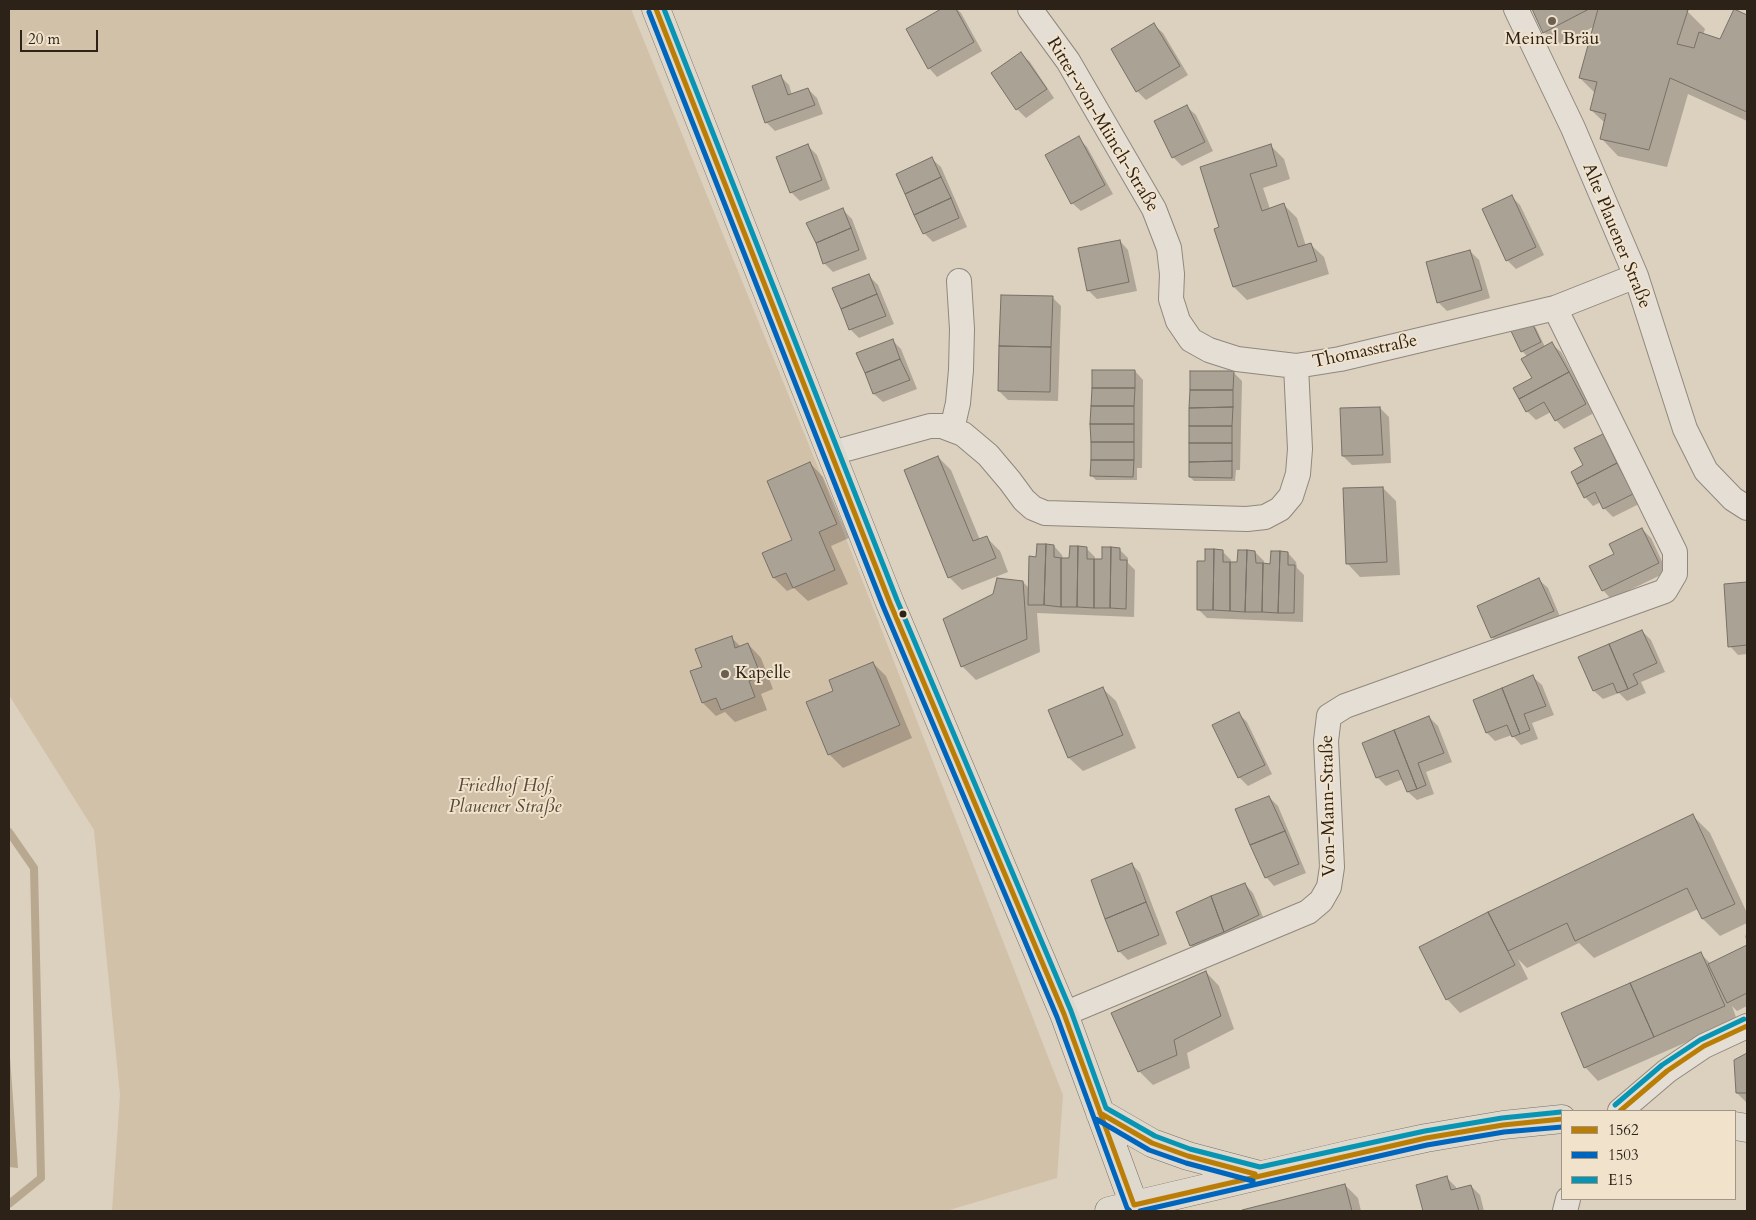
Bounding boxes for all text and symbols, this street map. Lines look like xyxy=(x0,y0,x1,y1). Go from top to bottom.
marker: Meinel Bräu xyxy=(1546,15,1558,27)
scale bar xyxy=(22,20,100,52)
text: 20 m xyxy=(28,29,60,49)
place label: Meinel Bräu xyxy=(1505,29,1599,51)
street label: Ritter-von-Münch-Straße xyxy=(1041,34,1163,216)
street label: Alte Plauener Straße xyxy=(1577,160,1655,312)
street label: Thomasstraße xyxy=(1311,330,1419,374)
unlabelled marker xyxy=(898,609,908,619)
place label: Kapelle xyxy=(735,663,791,685)
marker: Kapelle xyxy=(719,668,731,680)
street label: Von-Mann-Straße xyxy=(1317,735,1341,877)
park label: Friedhof Hof, Plauener Straße xyxy=(449,776,561,819)
legend xyxy=(1561,1110,1736,1200)
text: 1562 xyxy=(1608,1120,1639,1140)
text: 1503 xyxy=(1608,1145,1639,1165)
text: E15 xyxy=(1608,1170,1633,1190)

